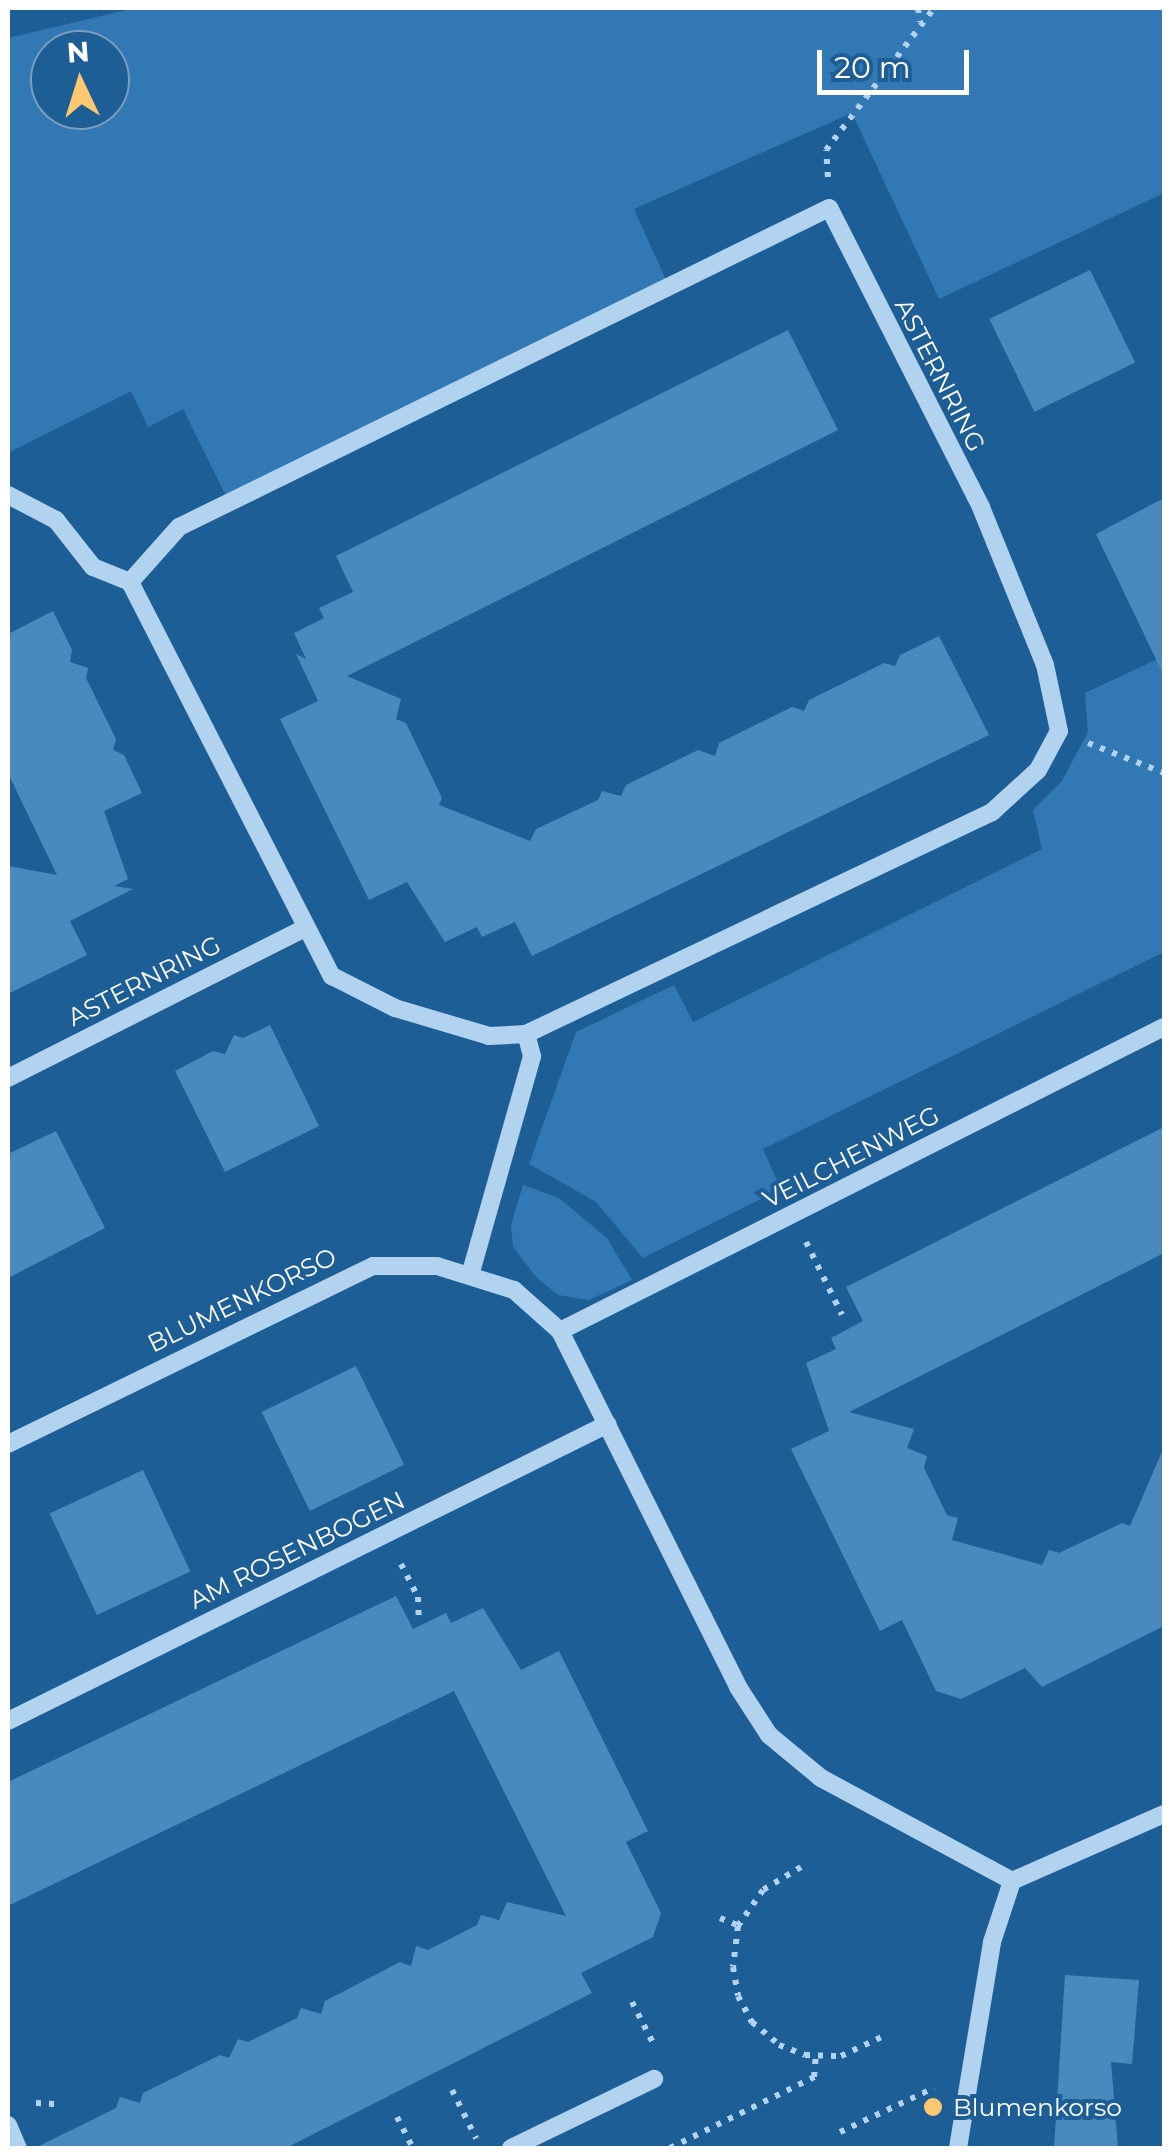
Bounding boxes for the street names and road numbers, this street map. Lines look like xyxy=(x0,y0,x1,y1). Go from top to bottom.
street label: ASTERNRING xyxy=(889,293,991,457)
street label: ASTERNRING xyxy=(62,930,226,1032)
street label: VEILCHENWEG xyxy=(758,1100,944,1214)
street label: BLUMENKORSO xyxy=(143,1241,341,1359)
street label: AM ROSENBOGEN xyxy=(184,1485,410,1615)

